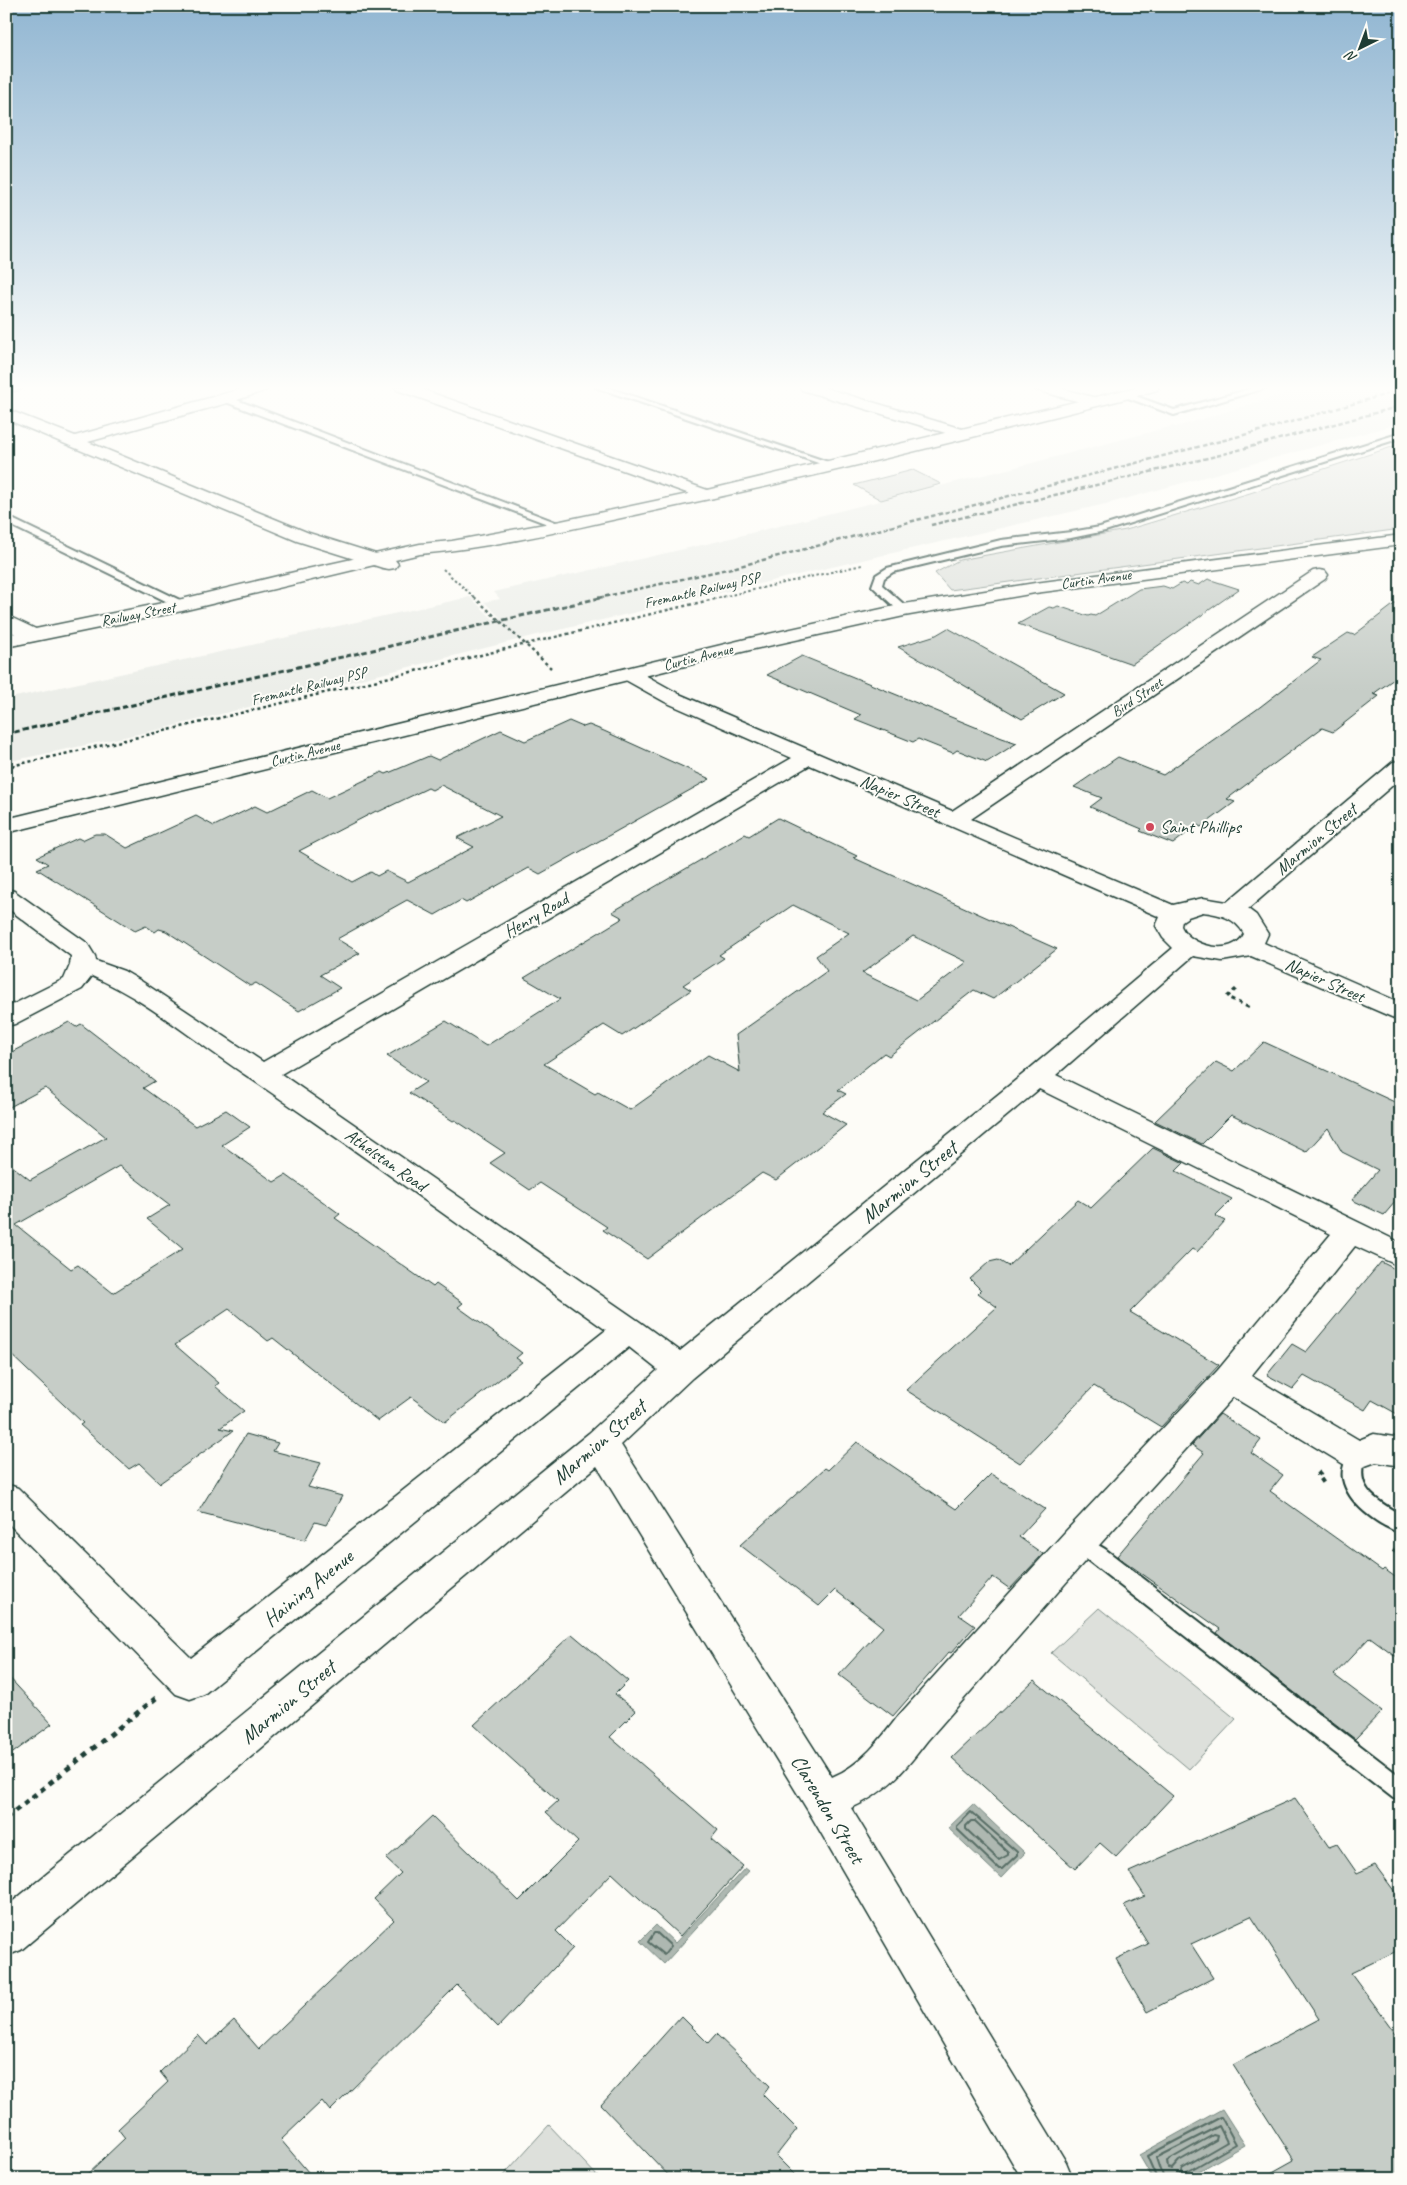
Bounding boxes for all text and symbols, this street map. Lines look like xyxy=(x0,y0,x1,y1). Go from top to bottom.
north arrow xyxy=(1334,22,1384,72)
text: N xyxy=(1341,47,1361,67)
street label: Curtin Avenue xyxy=(1060,565,1133,594)
street label: Fremantle Railway PSP xyxy=(642,568,764,613)
street label: Railway Street xyxy=(99,598,179,631)
street label: Curtin Avenue xyxy=(662,639,736,675)
street label: Fremantle Railway PSP xyxy=(249,663,371,710)
street label: Bird Street xyxy=(1108,672,1168,722)
street label: Curtin Avenue xyxy=(269,735,343,771)
street label: Napier Street xyxy=(857,769,945,823)
street label: Marmion Street xyxy=(1271,797,1364,879)
place label: Saint Phillips xyxy=(1160,816,1243,838)
marker: Saint Phillips xyxy=(1144,821,1156,833)
street label: Henry Road xyxy=(500,886,575,942)
street label: Napier Street xyxy=(1282,953,1370,1008)
street label: Athelstan Road xyxy=(341,1124,433,1198)
street label: Marmion Street xyxy=(856,1133,965,1229)
street label: Marmion Street xyxy=(547,1392,654,1490)
street label: Haining Avenue xyxy=(258,1543,359,1632)
street label: Marmion Street xyxy=(235,1653,343,1749)
street label: Clarendon Street xyxy=(785,1750,872,1870)

